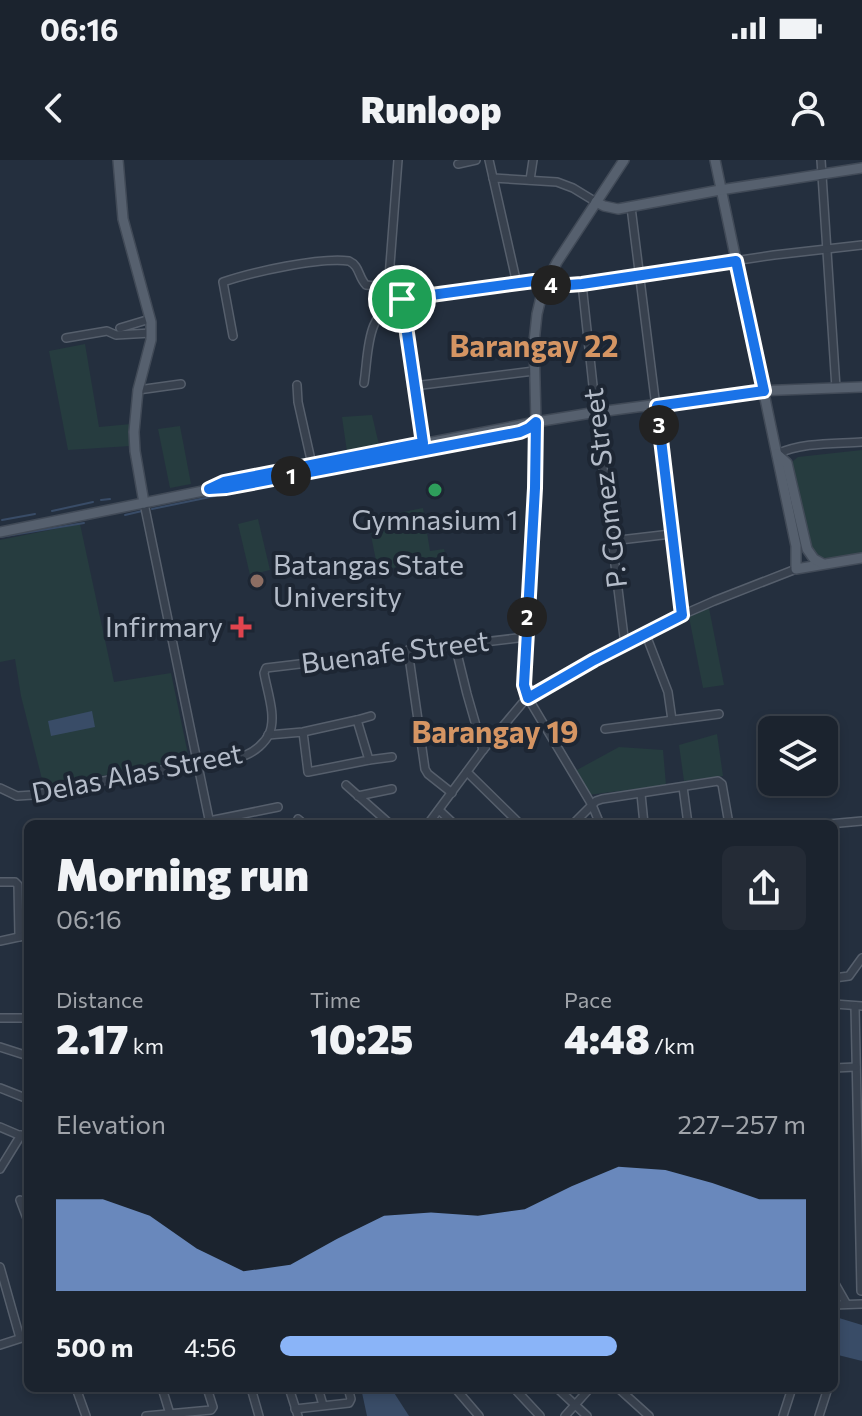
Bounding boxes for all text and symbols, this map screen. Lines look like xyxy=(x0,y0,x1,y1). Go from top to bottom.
text: 06:16 xyxy=(40,10,118,47)
icon: back xyxy=(32,86,76,130)
text: Runloop xyxy=(361,86,502,130)
icon: person xyxy=(786,86,830,130)
pin xyxy=(368,265,436,333)
pin: 4 xyxy=(531,265,571,305)
text: 4 xyxy=(544,271,558,298)
icon: arrive xyxy=(380,277,424,321)
district label: Barangay 22 xyxy=(449,326,619,363)
street label: P. Gomez Street xyxy=(575,386,633,590)
pin: 3 xyxy=(639,405,679,445)
text: 3 xyxy=(653,411,665,438)
pin: 1 xyxy=(271,456,311,496)
text: 1 xyxy=(286,462,296,489)
marker: Gymnasium 1 xyxy=(426,481,444,499)
place label: Gymnasium 1 xyxy=(352,502,518,536)
place label: Batangas State University xyxy=(273,547,464,613)
marker: Batangas State University xyxy=(248,572,266,590)
pin: 2 xyxy=(507,597,547,637)
text: 2 xyxy=(521,603,533,630)
place label: Infirmary xyxy=(105,609,223,643)
marker: Infirmary xyxy=(230,616,252,638)
street label: Buenafe Street xyxy=(299,623,491,679)
district label: Barangay 19 xyxy=(412,712,578,749)
map controls xyxy=(758,716,838,796)
button: layers xyxy=(758,716,838,796)
street label: Delas Alas Street xyxy=(29,735,245,809)
text: Morning run xyxy=(56,846,309,900)
button: share xyxy=(722,846,806,930)
text: 06:16 xyxy=(56,903,122,934)
text: Distance xyxy=(56,986,143,1013)
text: Time xyxy=(310,986,361,1013)
text: Pace xyxy=(564,986,612,1013)
text: 2.17 xyxy=(56,1013,129,1062)
text: 10:25 xyxy=(310,1013,413,1062)
text: 4:48 xyxy=(564,1013,650,1062)
text: km xyxy=(129,1032,164,1059)
text: /km xyxy=(650,1032,695,1059)
text: Elevation xyxy=(56,1108,166,1139)
text: 227–257 m xyxy=(677,1108,806,1139)
text: 500 m xyxy=(56,1331,133,1362)
text: 4:56 xyxy=(184,1331,236,1362)

